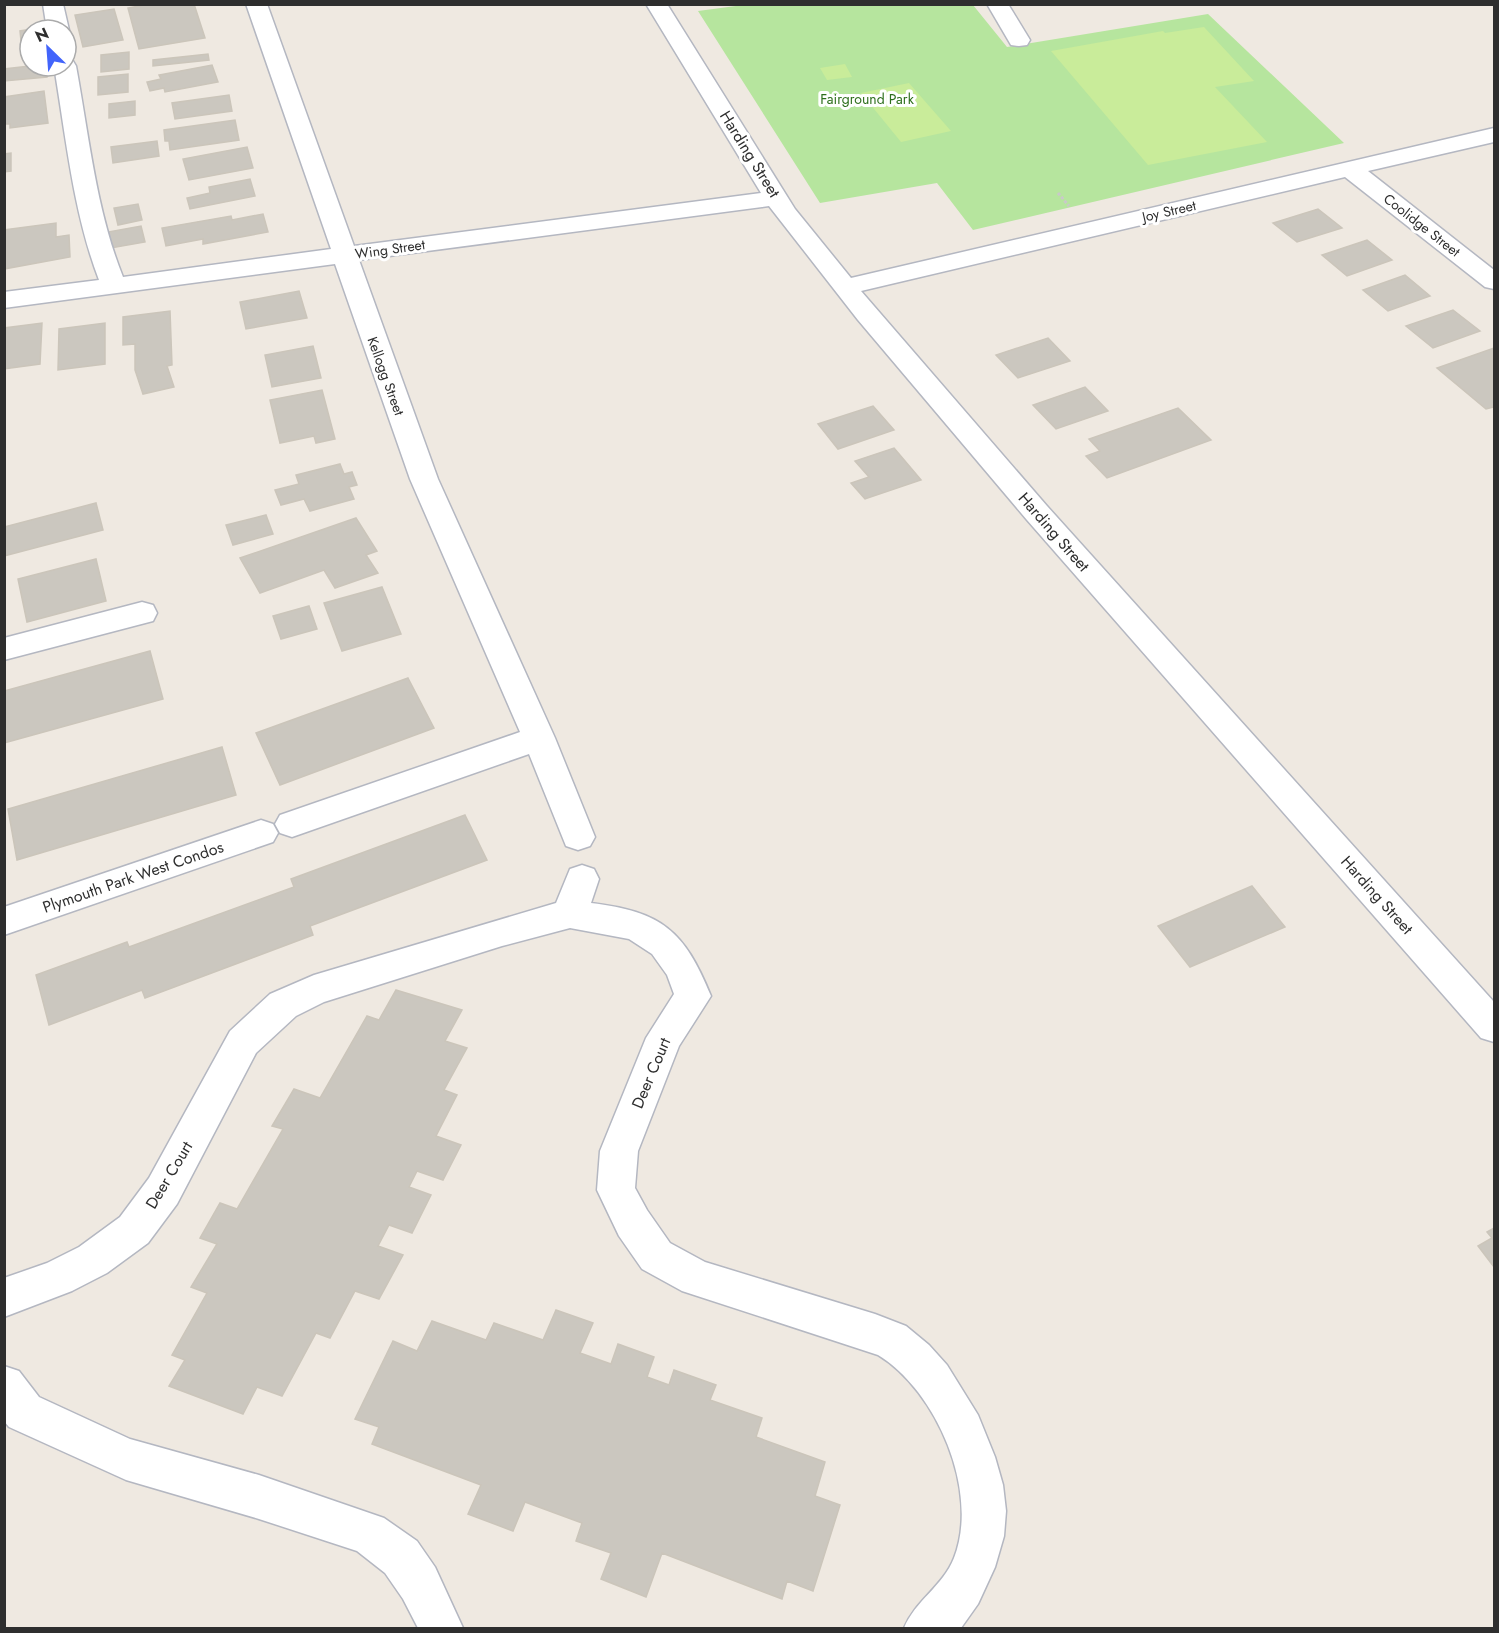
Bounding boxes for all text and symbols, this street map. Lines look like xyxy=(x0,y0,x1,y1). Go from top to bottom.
north arrow xyxy=(18,18,78,78)
text: N xyxy=(31,22,52,48)
park label: Fairground Park xyxy=(820,89,915,109)
street label: Harding Street xyxy=(714,106,786,202)
street label: Coolidge Street xyxy=(1379,189,1465,262)
street label: Joy Street xyxy=(1138,195,1198,227)
street label: Wing Street xyxy=(354,234,427,264)
street label: Kellogg Street xyxy=(363,334,410,419)
street label: Harding Street xyxy=(1013,487,1095,577)
street label: Plymouth Park West Condos xyxy=(40,835,226,919)
street label: Harding Street xyxy=(1336,851,1419,939)
street label: Deer Court xyxy=(626,1034,676,1112)
street label: Deer Court xyxy=(140,1137,198,1213)

